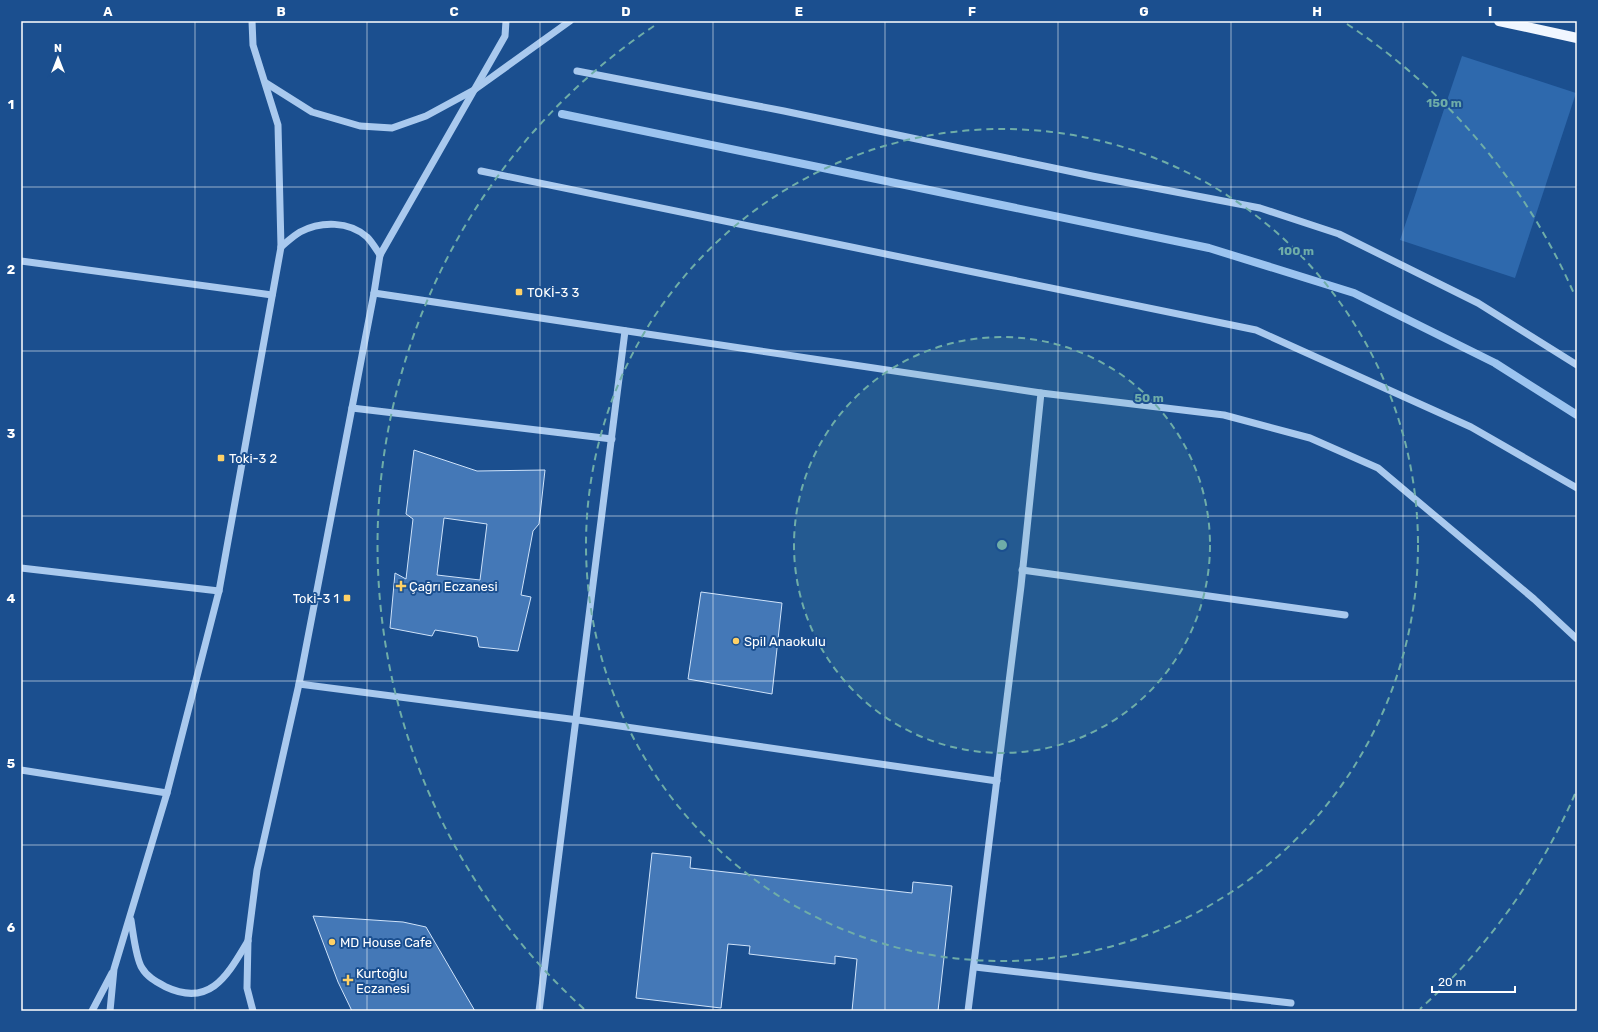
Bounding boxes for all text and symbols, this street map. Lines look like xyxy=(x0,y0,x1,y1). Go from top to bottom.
text: A xyxy=(103,4,113,19)
text: B xyxy=(276,4,286,19)
text: C xyxy=(449,4,459,19)
text: D xyxy=(621,4,631,19)
text: E xyxy=(795,4,803,19)
text: F xyxy=(968,4,976,19)
text: G xyxy=(1139,4,1149,19)
text: H xyxy=(1312,4,1322,19)
text: I xyxy=(1488,4,1492,19)
north arrow xyxy=(38,38,78,78)
text: N xyxy=(54,42,62,55)
text: 150 m xyxy=(1426,96,1462,110)
text: 1 xyxy=(8,97,14,112)
text: 100 m xyxy=(1278,244,1314,258)
text: 2 xyxy=(7,262,15,277)
place label: TOKİ-3 3 xyxy=(527,285,579,300)
marker: TOKİ-3 3 xyxy=(514,287,524,297)
text: 50 m xyxy=(1134,391,1164,405)
text: 3 xyxy=(7,426,16,441)
place label: Toki-3 2 xyxy=(229,451,277,466)
marker: Toki-3 2 xyxy=(216,453,226,463)
centre of rings xyxy=(995,538,1009,552)
place label: Çağrı Eczanesi xyxy=(409,579,498,595)
marker: Çağrı Eczanesi xyxy=(396,581,406,591)
text: 4 xyxy=(7,591,16,606)
place label: Toki-3 1 xyxy=(293,591,339,606)
marker: Toki-3 1 xyxy=(342,593,352,603)
place label: Spil Anaokulu xyxy=(744,634,826,649)
marker: Spil Anaokulu xyxy=(731,636,741,646)
text: 5 xyxy=(7,756,15,771)
text: 6 xyxy=(7,920,16,935)
place label: MD House Cafe xyxy=(340,935,432,950)
marker: MD House Cafe xyxy=(327,937,337,947)
place label: Kurtoğlu Eczanesi xyxy=(356,966,410,996)
scale bar xyxy=(1432,968,1515,994)
marker: Kurtoğlu Eczanesi xyxy=(343,975,353,985)
text: 20 m xyxy=(1438,975,1466,989)

